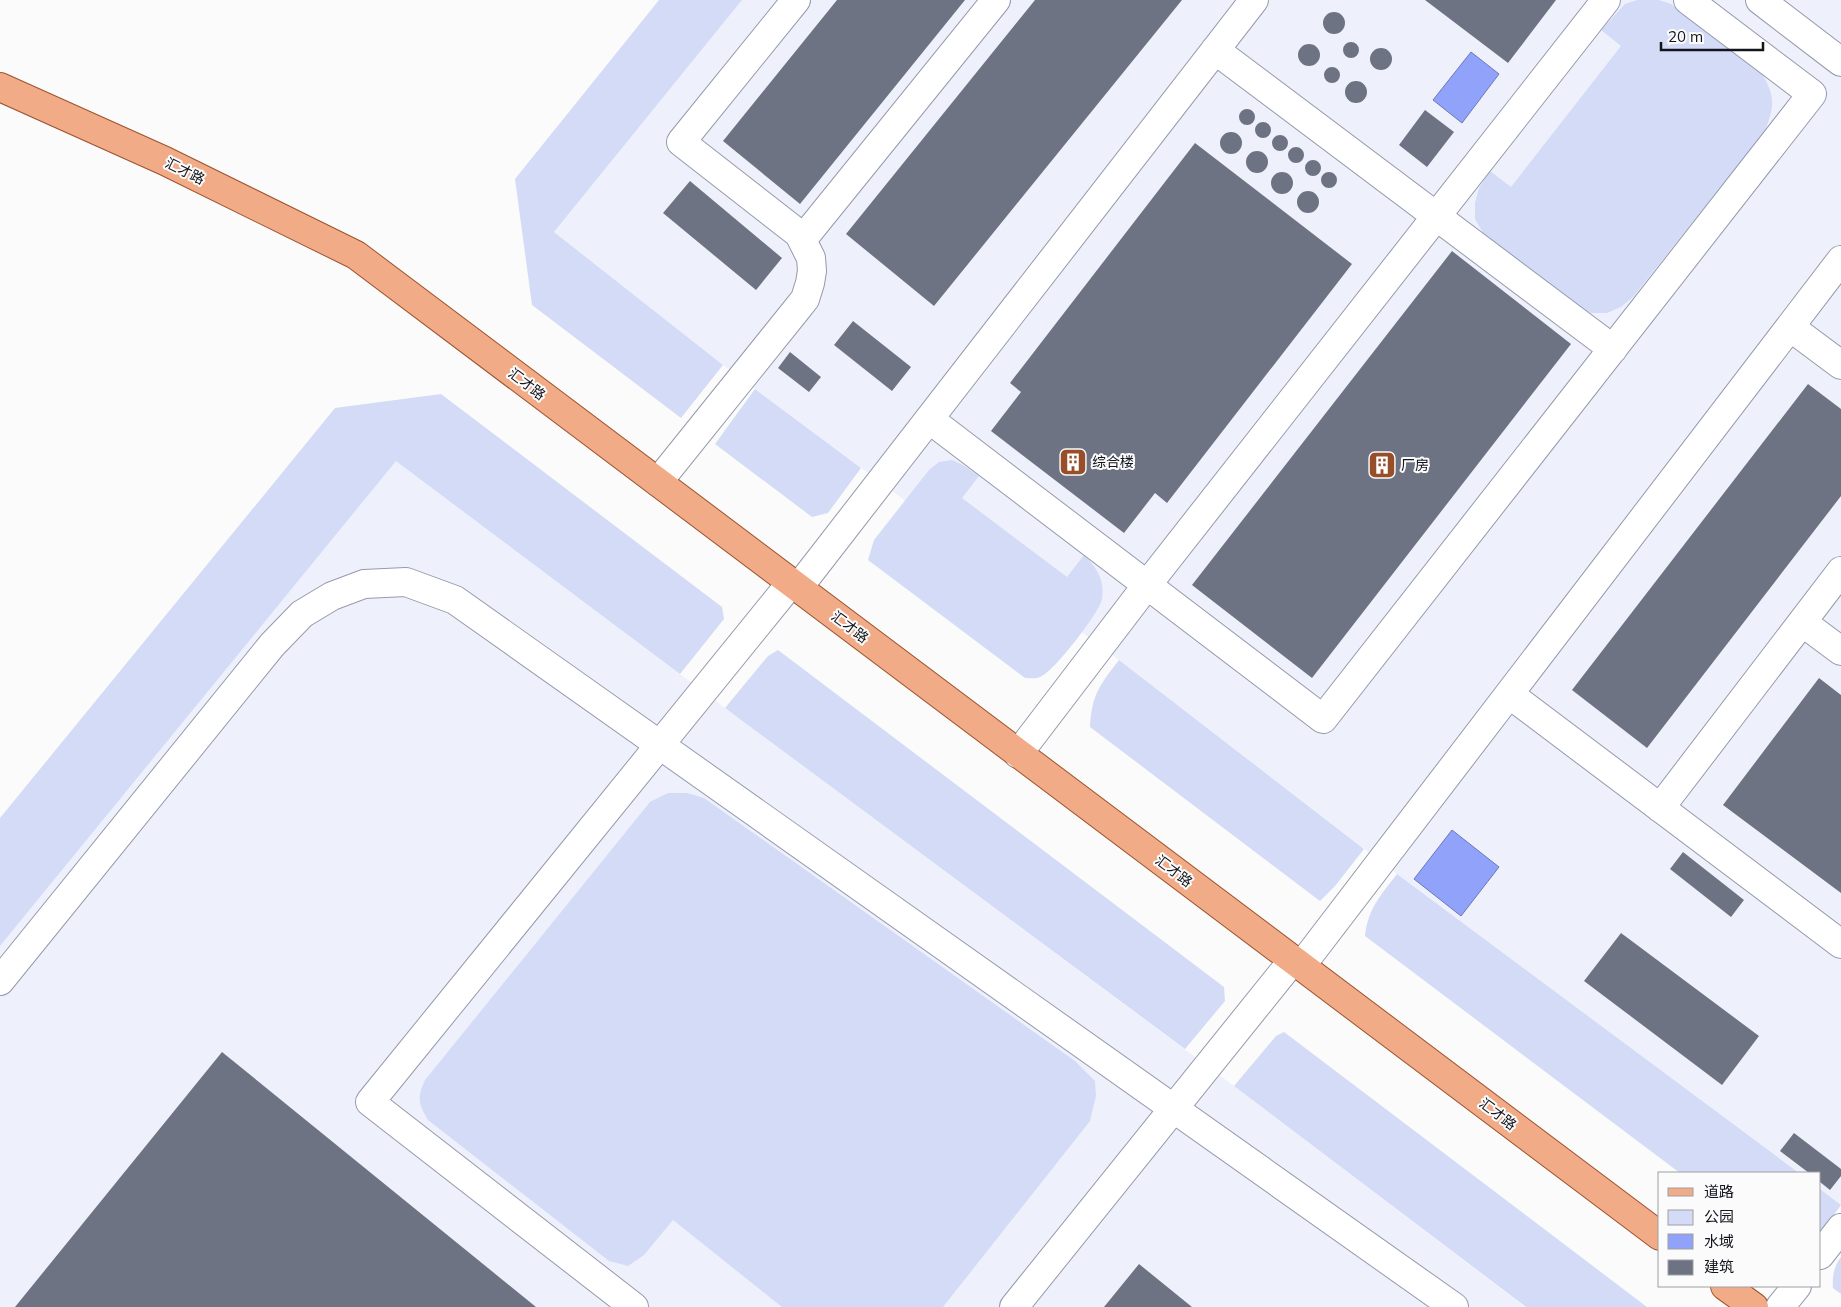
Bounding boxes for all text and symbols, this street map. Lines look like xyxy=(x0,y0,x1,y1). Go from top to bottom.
scale bar xyxy=(1661,20,1764,52)
text: 20 m xyxy=(1668,27,1703,46)
street label: 汇才路 xyxy=(162,154,208,188)
street label: 汇才路 xyxy=(505,364,549,404)
building icon: 综合楼 xyxy=(1058,447,1088,477)
building icon: 厂房 xyxy=(1367,450,1397,480)
place label: 综合楼 xyxy=(1092,453,1134,471)
place label: 厂房 xyxy=(1401,456,1429,474)
street label: 汇才路 xyxy=(828,607,872,647)
street label: 汇才路 xyxy=(1152,851,1196,891)
street label: 汇才路 xyxy=(1476,1094,1520,1134)
legend xyxy=(1658,1172,1821,1287)
text: 道路 xyxy=(1704,1182,1734,1201)
text: 公园 xyxy=(1704,1207,1734,1226)
text: 水域 xyxy=(1704,1232,1734,1251)
text: 建筑 xyxy=(1704,1257,1734,1276)

